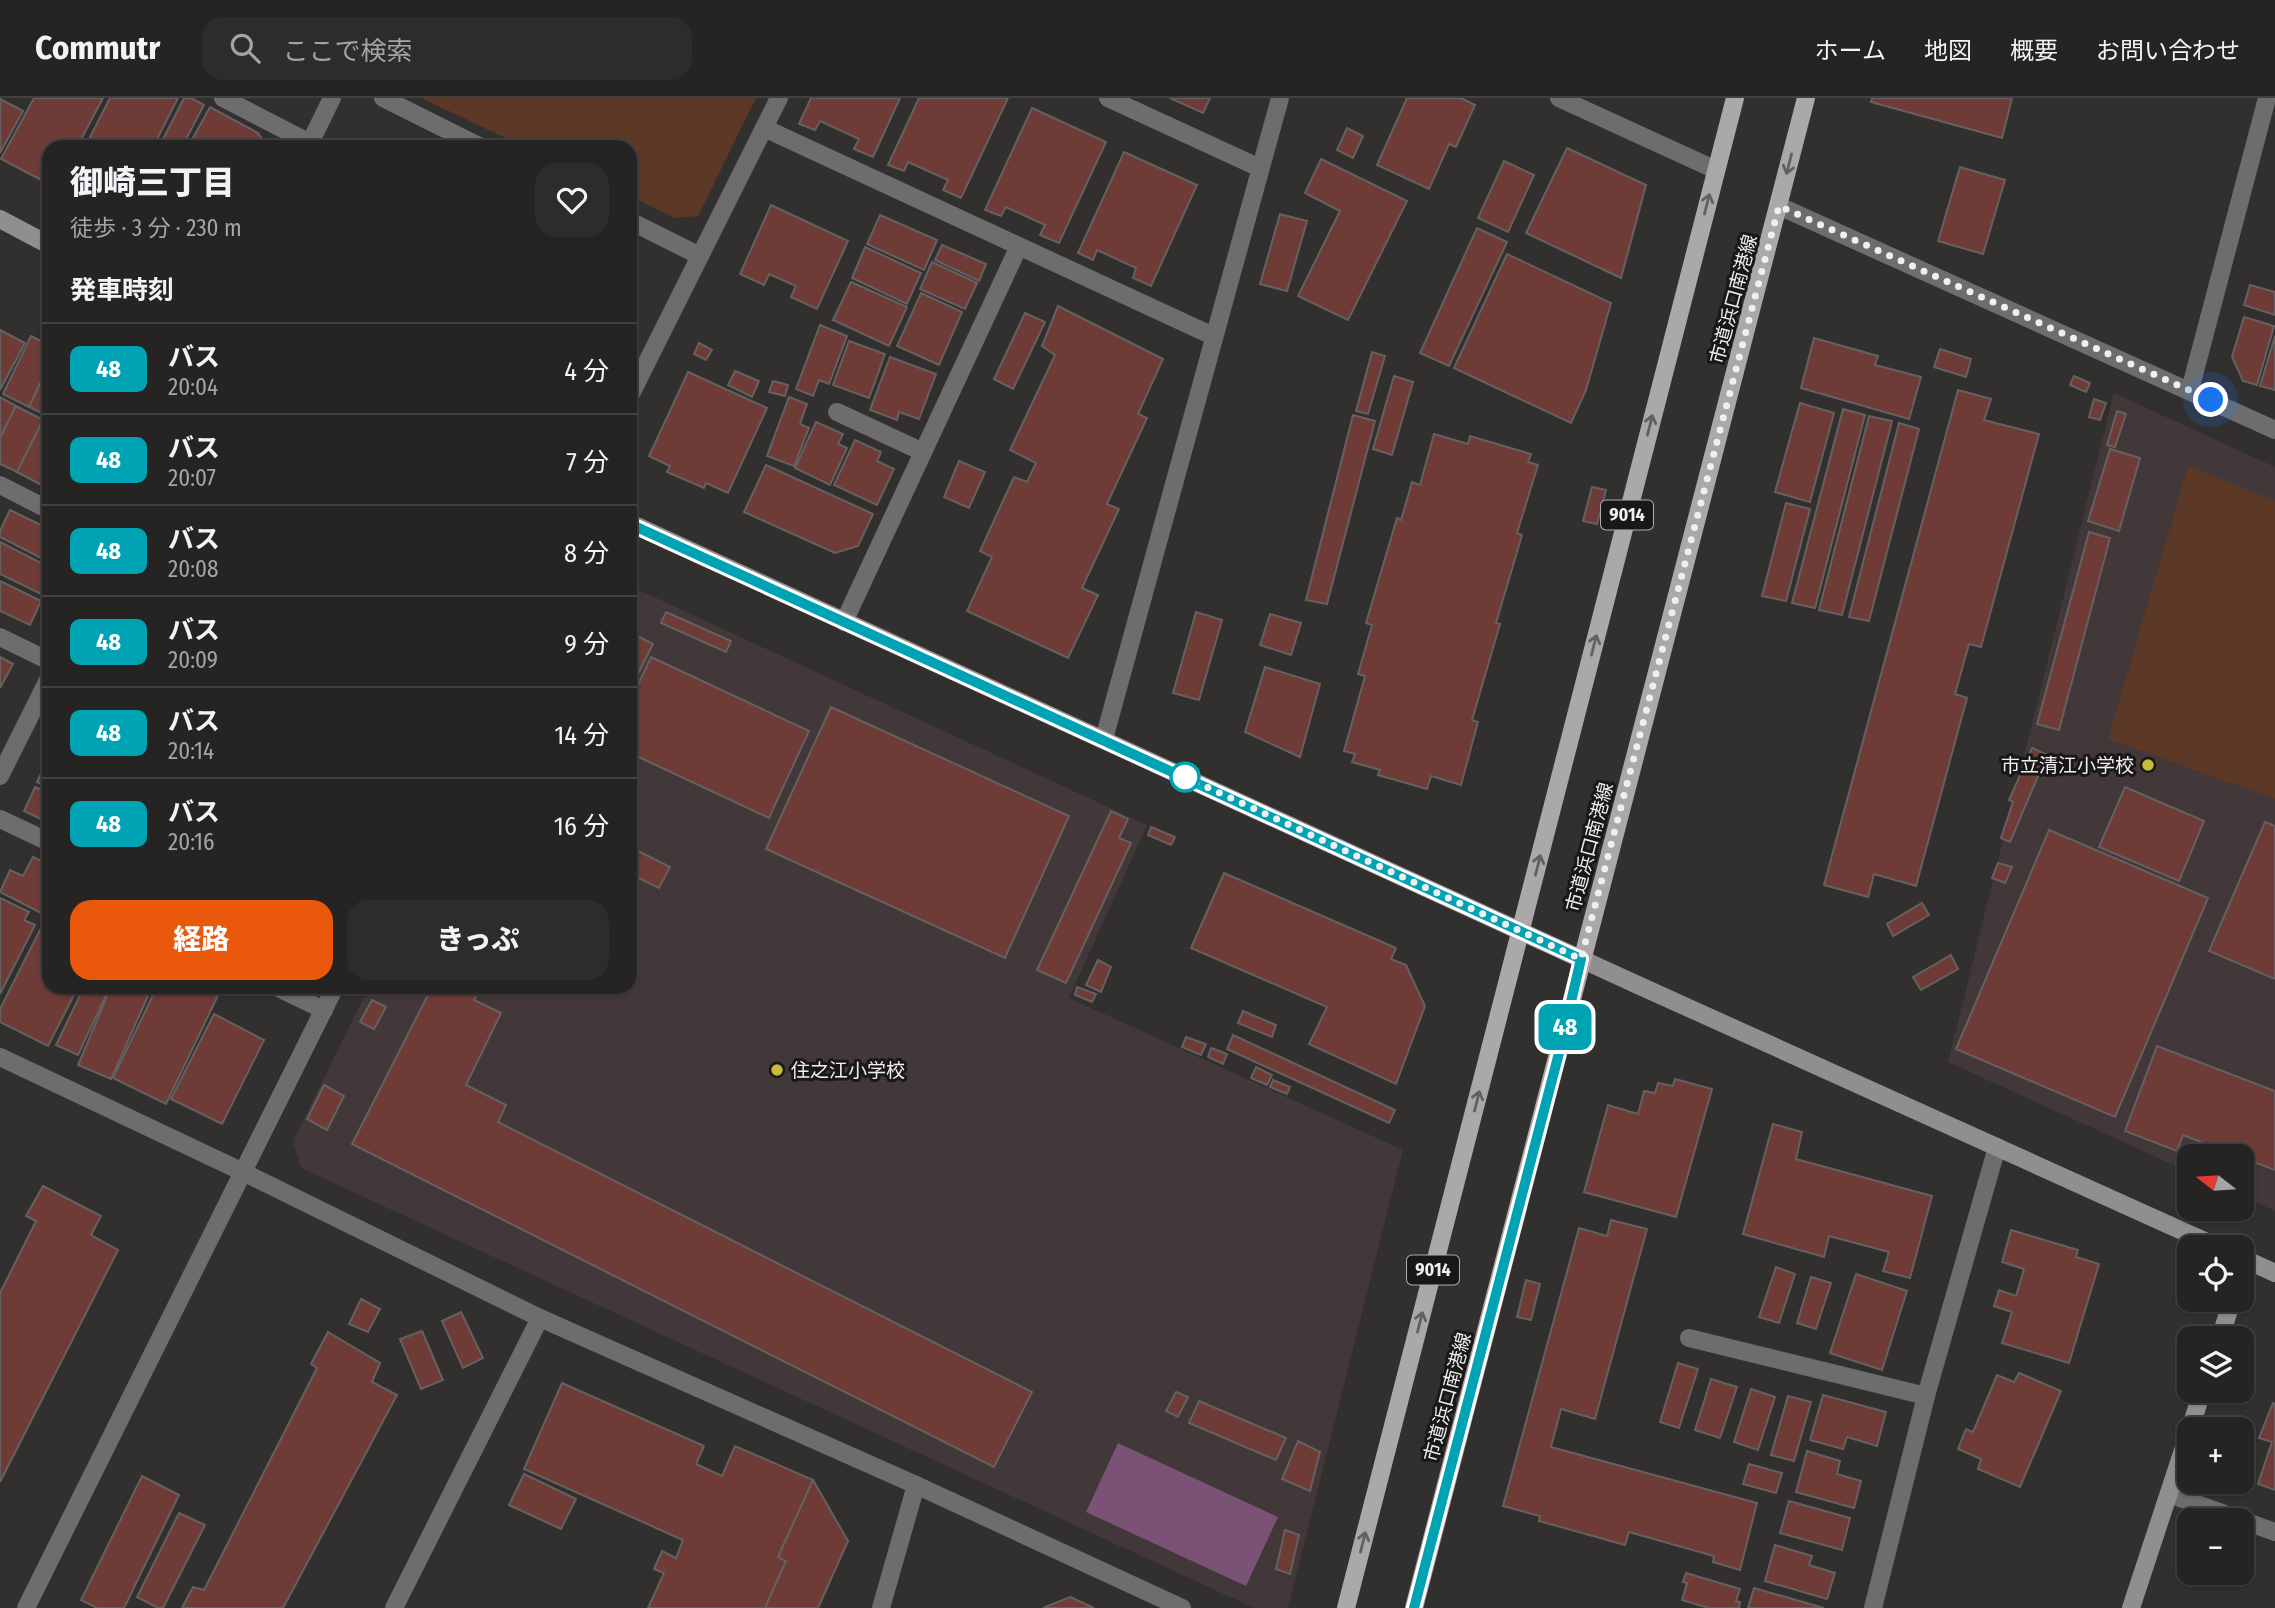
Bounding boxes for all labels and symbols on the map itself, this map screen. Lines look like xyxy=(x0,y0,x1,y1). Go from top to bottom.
one-way arrow xyxy=(1782,152,1795,175)
one-way arrow xyxy=(1701,193,1714,216)
street label: 市道浜口南港線 xyxy=(1705,232,1762,366)
your location xyxy=(2193,382,2228,417)
one-way arrow xyxy=(1645,414,1658,436)
road number: 9014 xyxy=(1601,500,1653,530)
one-way arrow xyxy=(1588,634,1601,657)
place label: 市立清江小学校 xyxy=(2001,754,2134,777)
marker: 市立清江小学校 xyxy=(2140,757,2156,773)
unlabelled marker xyxy=(1170,762,1200,792)
street label: 市道浜口南港線 xyxy=(1561,780,1618,914)
one-way arrow xyxy=(1532,855,1545,877)
line badge: 48 xyxy=(1534,1004,1596,1050)
place label: 住之江小学校 xyxy=(791,1059,905,1082)
marker: 住之江小学校 xyxy=(769,1062,785,1078)
one-way arrow xyxy=(1471,1090,1484,1113)
north arrow xyxy=(2177,1144,2254,1222)
road number: 9014 xyxy=(1407,1255,1459,1284)
one-way arrow xyxy=(1414,1311,1427,1333)
street label: 市道浜口南港線 xyxy=(1419,1330,1476,1464)
one-way arrow xyxy=(1357,1531,1370,1554)

